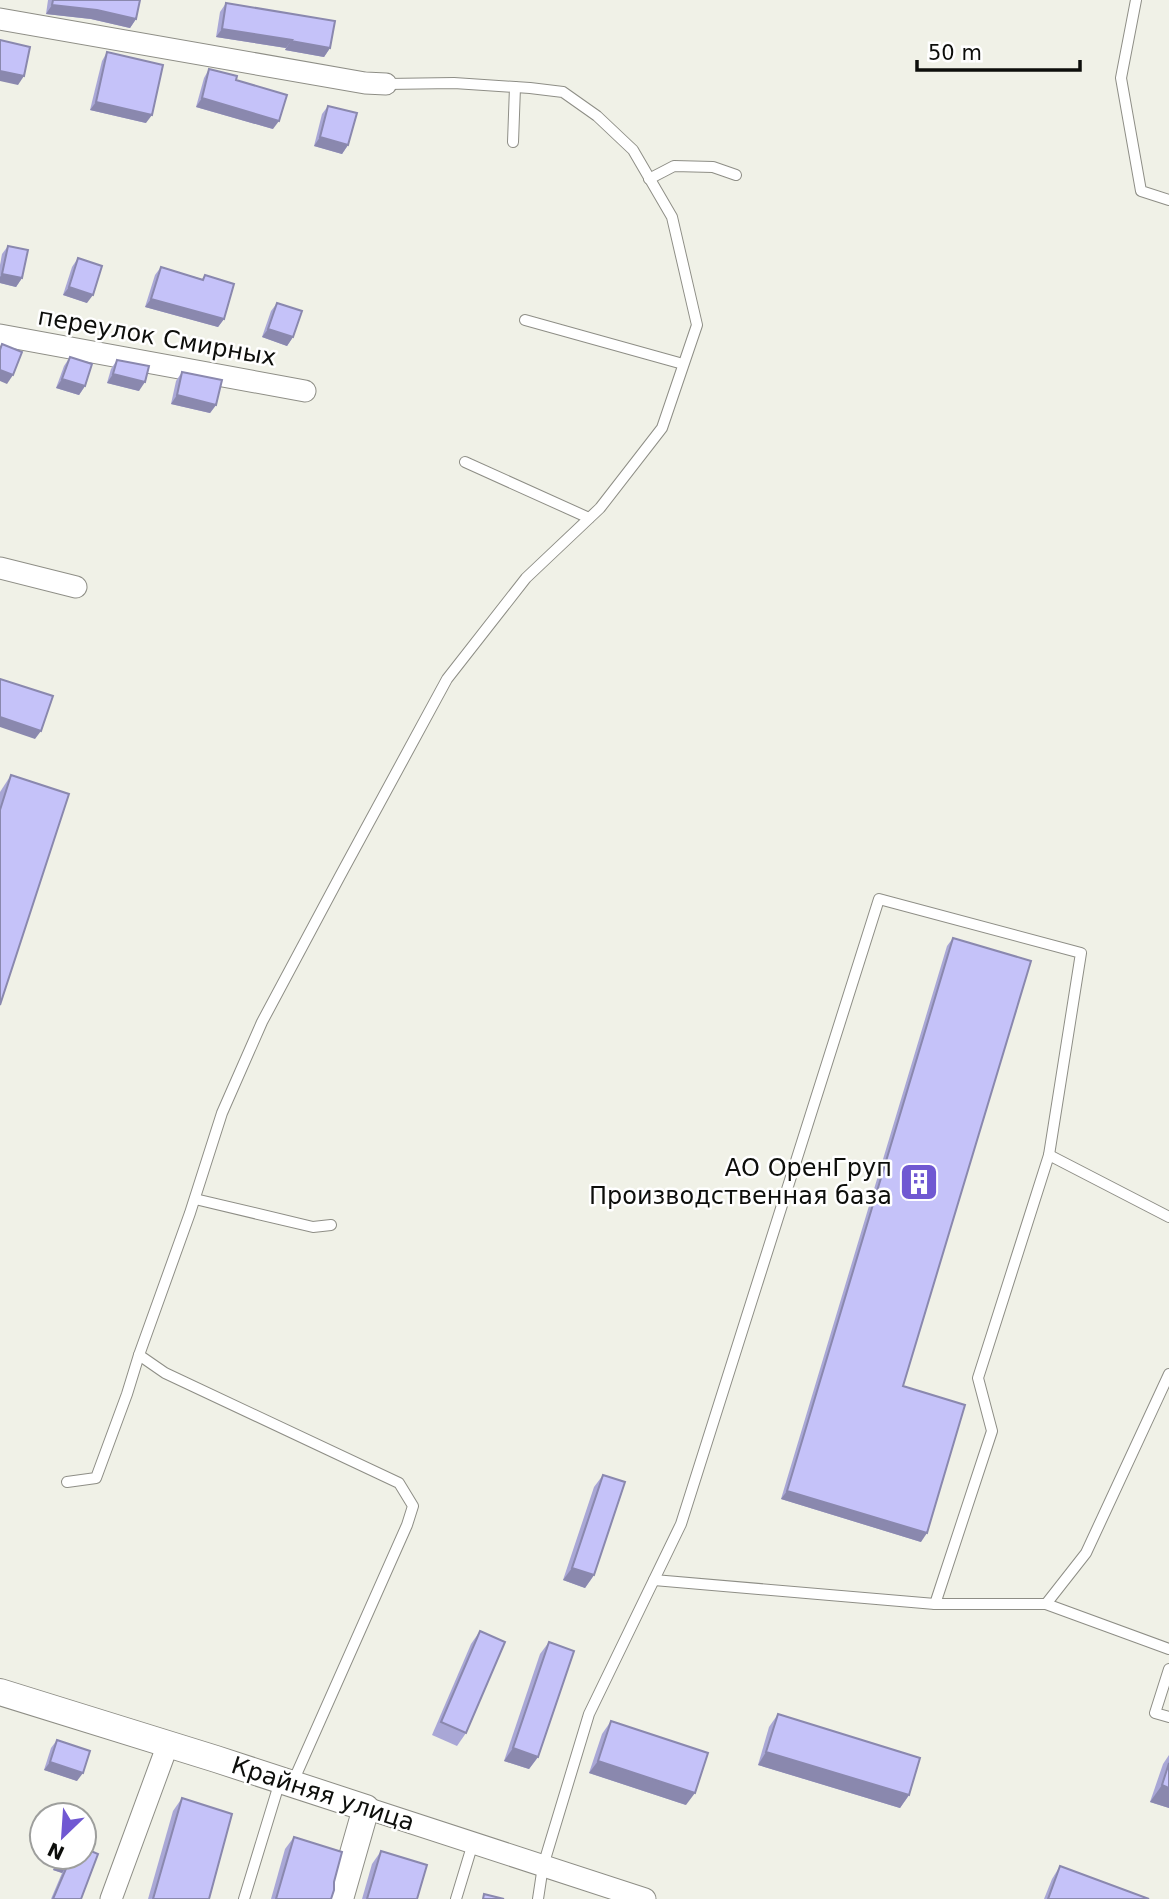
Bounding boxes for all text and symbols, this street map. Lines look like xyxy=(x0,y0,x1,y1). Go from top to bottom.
scale bar xyxy=(917,28,1080,72)
text: 50 m xyxy=(928,41,982,65)
street label: переулок Смирных xyxy=(36,302,278,372)
place label: АО ОренГруп Производственная база xyxy=(589,1154,892,1210)
building icon: АО ОренГруп Производственная база xyxy=(898,1161,940,1203)
street label: Крайняя улица xyxy=(228,1751,418,1837)
north arrow xyxy=(28,1801,98,1871)
text: N xyxy=(44,1838,68,1865)

